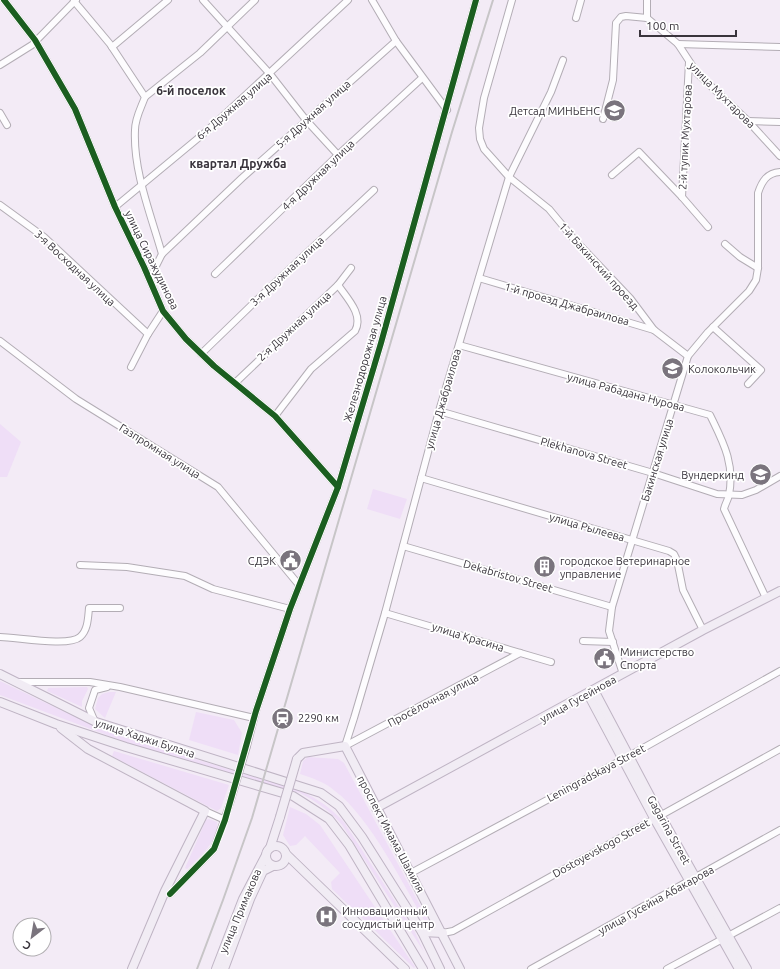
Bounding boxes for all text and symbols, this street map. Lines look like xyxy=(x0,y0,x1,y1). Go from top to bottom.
scale bar xyxy=(640,12,736,38)
text: 100 m xyxy=(646,19,679,32)
street label: улица Мухтарова xyxy=(687,60,757,130)
street label: 6-я Дружная улица xyxy=(194,70,274,142)
street label: 5-я Дружная улица xyxy=(273,77,353,151)
district label: 6-й поселок xyxy=(156,84,226,97)
street label: 2-й тупик Мухтарова xyxy=(676,84,694,190)
school or university icon: Детсад МИНЬЕНС xyxy=(602,98,628,124)
place label: Детсад МИНЬЕНС xyxy=(509,105,600,117)
street label: 4-я Дружная улица xyxy=(279,137,357,213)
district label: квартал Дружба xyxy=(189,157,287,170)
street label: улица Сиражудинова xyxy=(123,208,181,312)
street label: 1-й Бакинский проезд xyxy=(557,220,642,312)
street label: 3-я Восходная улица xyxy=(32,228,118,308)
street label: 3-я Дружная улица xyxy=(248,234,326,308)
street label: 1-й проезд Джабраилова xyxy=(503,280,631,328)
street label: 2-я Дружная улица xyxy=(255,289,333,363)
street label: Железнодорожная улица xyxy=(341,295,389,423)
street label: улица Джабраилова xyxy=(423,347,463,451)
school or university icon: Колокольчик xyxy=(660,356,686,382)
place label: Колокольчик xyxy=(688,363,756,375)
street label: улица Рабадана Нурова xyxy=(566,371,686,413)
street label: Бакинская улица xyxy=(639,417,675,503)
street label: Газпромная улица xyxy=(117,421,203,481)
street label: Plekhanova Street xyxy=(539,435,630,471)
school or university icon: Вундеркинд xyxy=(747,462,773,488)
place label: Вундеркинд xyxy=(681,469,745,481)
street label: улица Рылеева xyxy=(548,511,626,543)
public building icon: СДЭК xyxy=(278,548,304,574)
building icon: городское Ветеринарное управление xyxy=(532,554,558,580)
place label: СДЭК xyxy=(248,555,276,567)
place label: городское Ветеринарное управление xyxy=(560,555,690,580)
street label: Dekabristov Street xyxy=(462,557,555,595)
street label: улица Красина xyxy=(430,620,506,654)
public building icon: Министерство Спорта xyxy=(592,645,618,671)
place label: Министерство Спорта xyxy=(620,646,694,671)
street label: Просёлочная улица xyxy=(386,671,480,729)
street label: улица Гусейнова xyxy=(538,673,618,725)
station icon: 2290 км xyxy=(270,705,296,731)
place label: 2290 км xyxy=(298,712,339,724)
street label: улица Хаджи Булача xyxy=(94,716,196,760)
street label: Leningradskaya Street xyxy=(545,742,648,804)
street label: проспект Имама Шамиля xyxy=(355,773,427,895)
street label: Gagarina Street xyxy=(645,793,693,867)
street label: Dostoyevskogo Street xyxy=(550,816,652,880)
street label: улица Гусейна Абакарова xyxy=(596,863,716,937)
street label: улица Примакова xyxy=(217,867,263,955)
hospital icon: Инновационный сосудистый центр xyxy=(313,904,339,930)
place label: Инновационный сосудистый центр xyxy=(342,905,434,930)
north arrow xyxy=(12,917,52,957)
text: С xyxy=(21,939,33,953)

